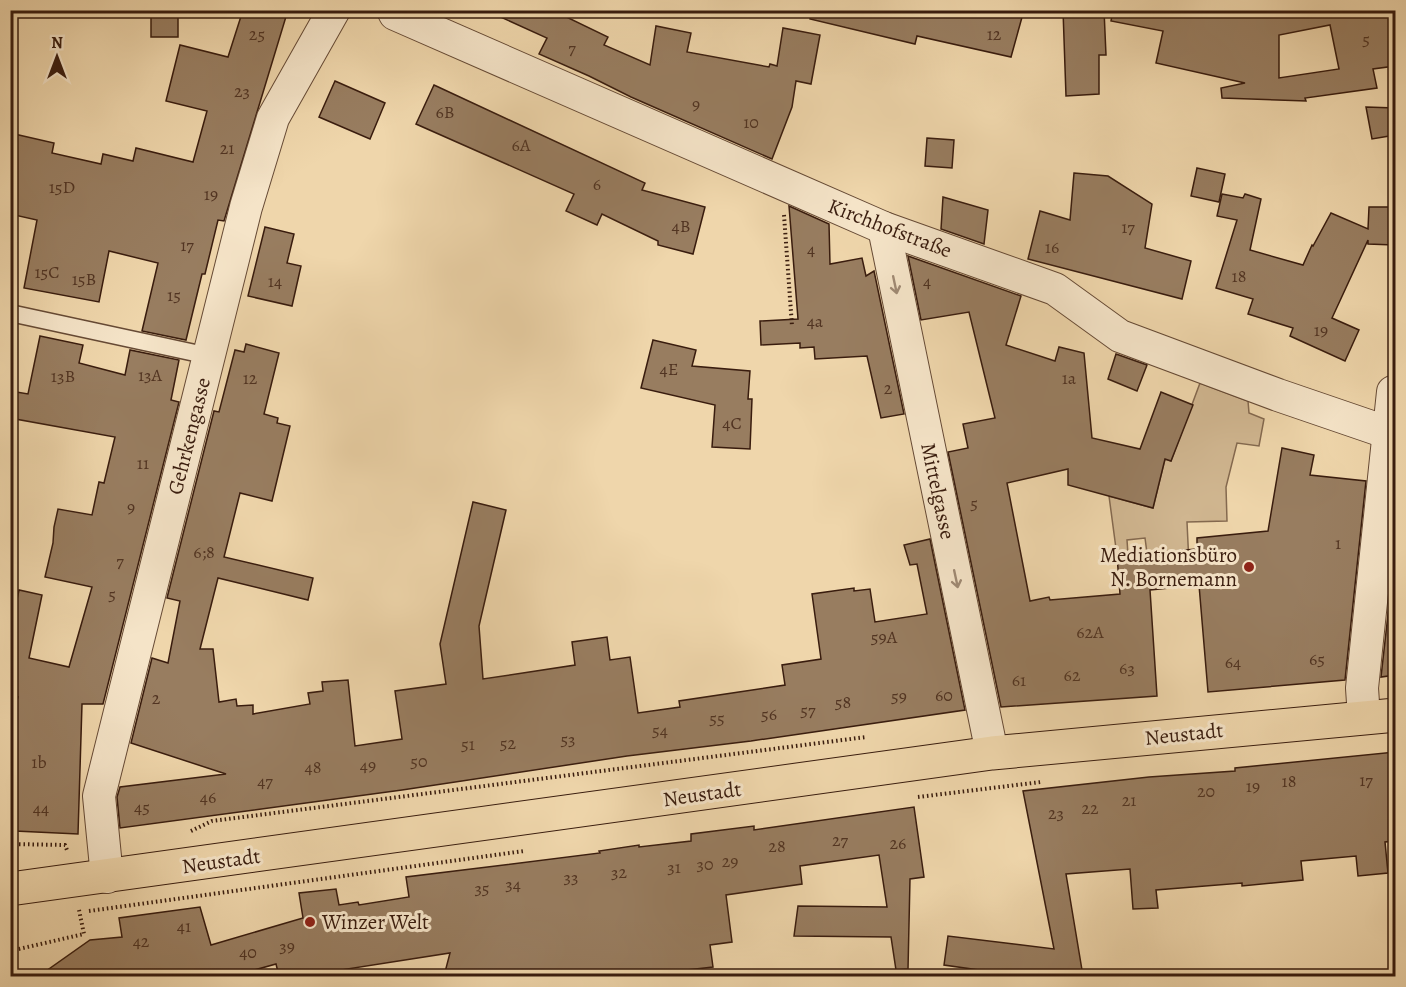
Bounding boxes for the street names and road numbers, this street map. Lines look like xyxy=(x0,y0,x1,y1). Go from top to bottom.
street label: Kirchhofstraße xyxy=(824,192,956,264)
street label: Gehrkengasse xyxy=(161,375,217,497)
street label: Mittelgasse xyxy=(914,440,962,542)
street label: Neustadt xyxy=(1143,716,1225,752)
street label: Neustadt xyxy=(661,775,743,813)
street label: Neustadt xyxy=(180,842,262,880)

